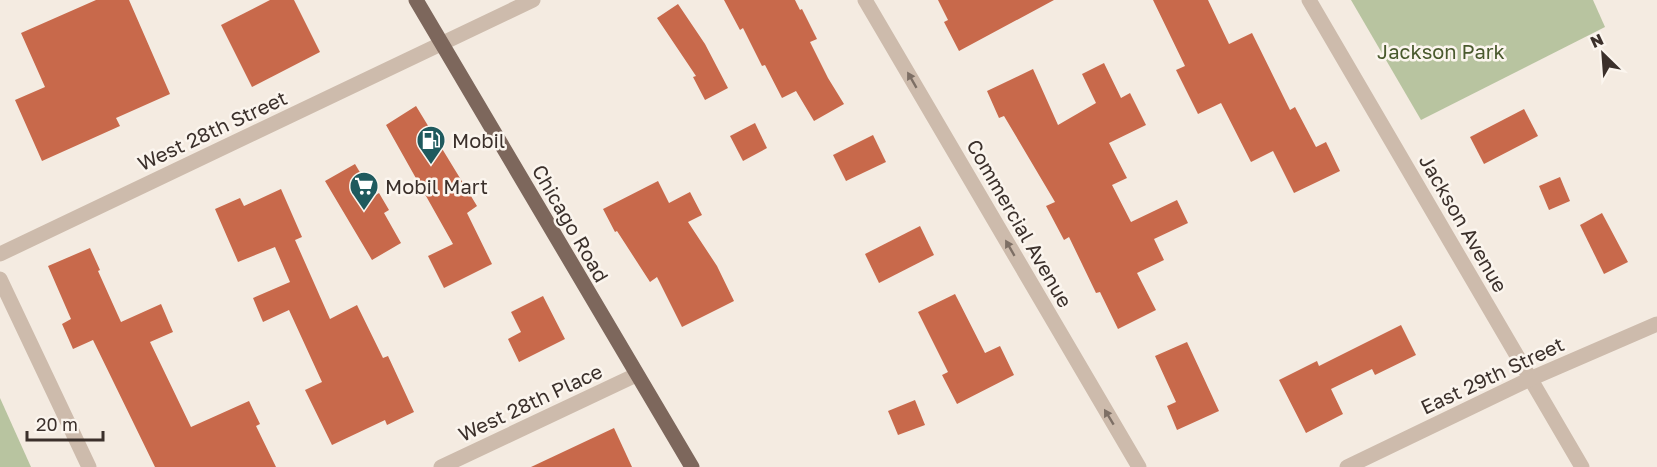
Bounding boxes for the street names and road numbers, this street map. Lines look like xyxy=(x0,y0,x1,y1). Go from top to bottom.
street label: West 28th Street xyxy=(134,85,290,175)
street label: Commercial Avenue xyxy=(962,135,1078,311)
street label: Jackson Avenue xyxy=(1415,150,1513,296)
street label: Chicago Road xyxy=(528,160,614,286)
street label: East 29th Street xyxy=(1417,331,1567,419)
street label: West 28th Place xyxy=(454,358,606,446)

